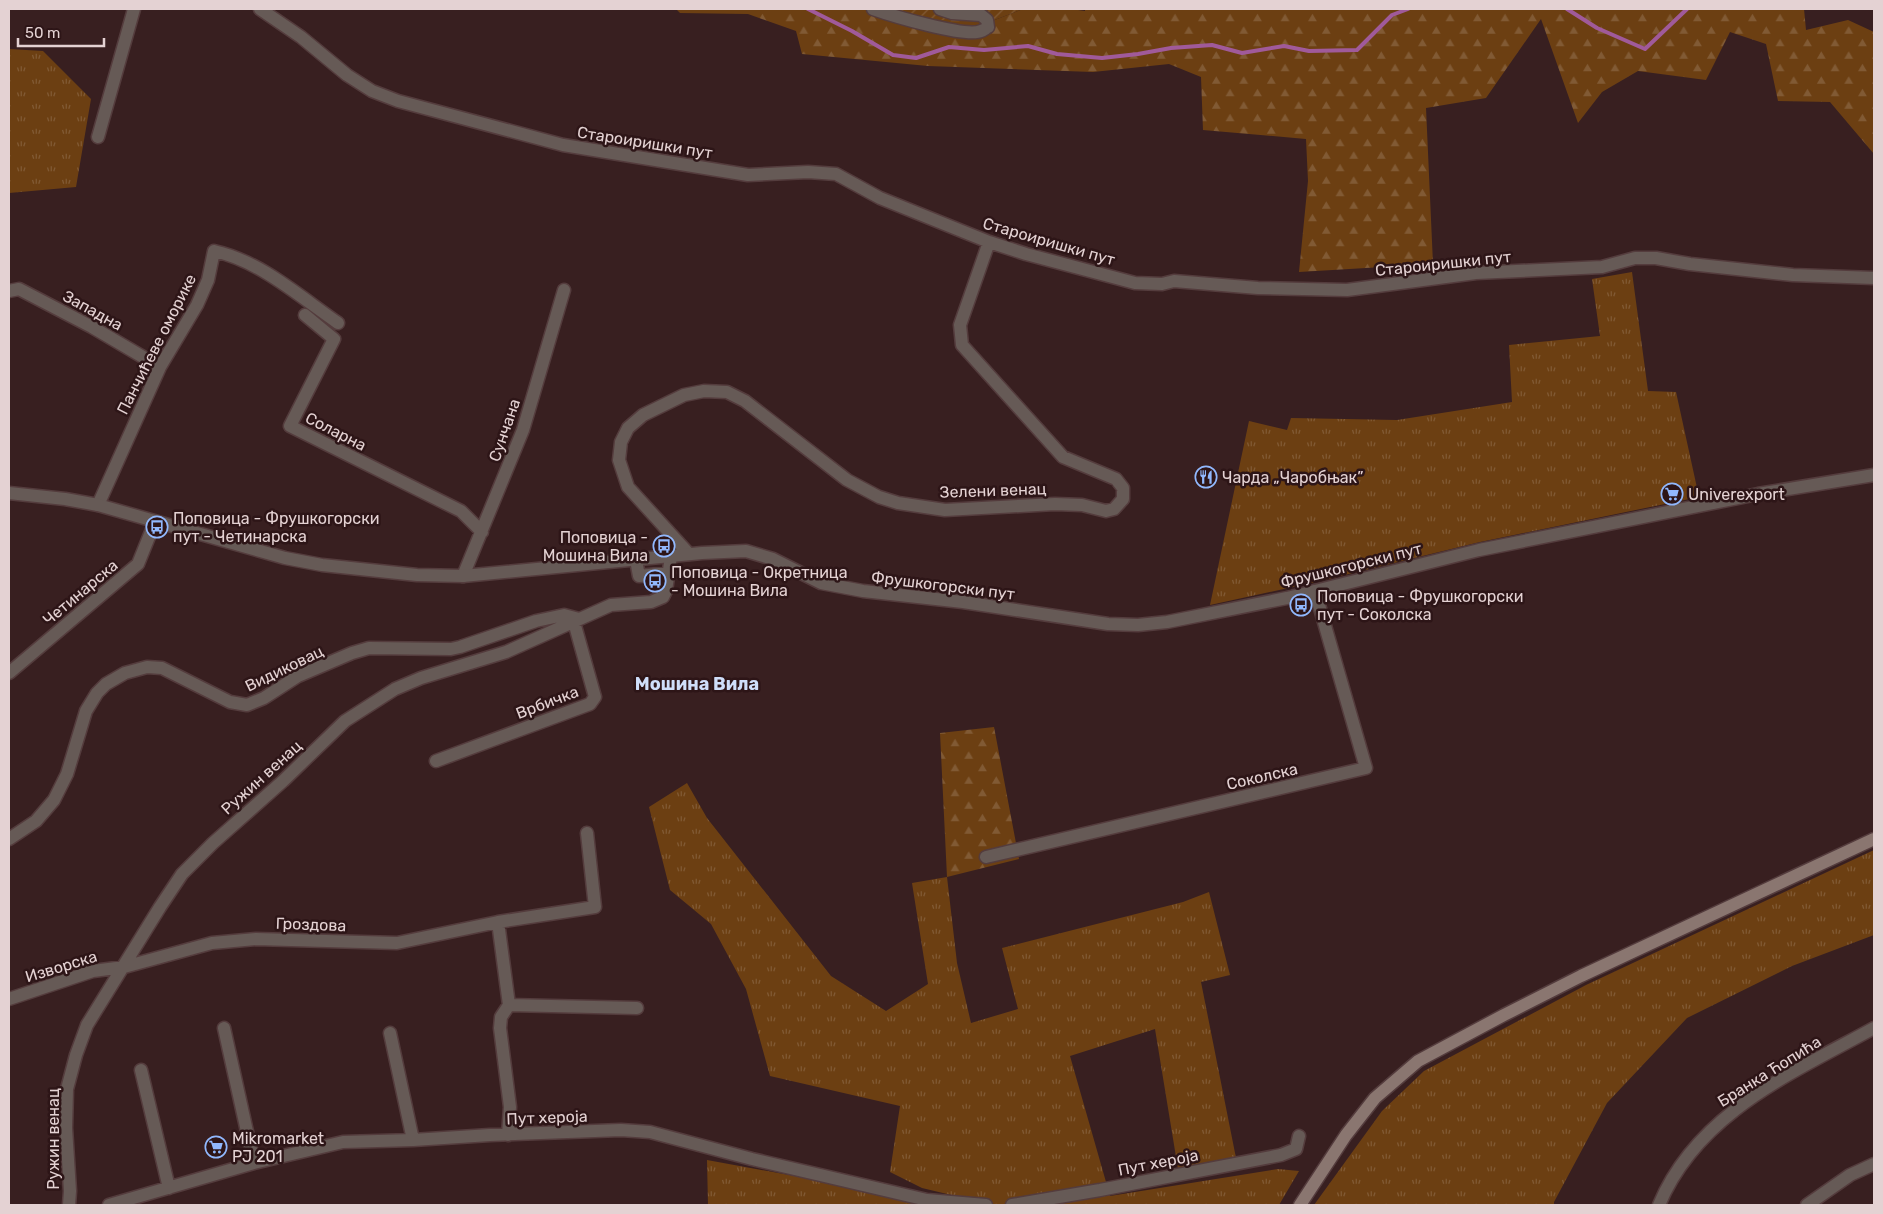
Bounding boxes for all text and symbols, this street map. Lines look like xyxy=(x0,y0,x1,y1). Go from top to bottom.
scale bar xyxy=(18,15,104,47)
text: 50 m xyxy=(25,24,60,42)
street label: Староиришки пут xyxy=(576,122,714,163)
street label: Староиришки пут xyxy=(981,214,1117,269)
street label: Староиришки пут xyxy=(1374,247,1512,280)
street label: Панчићеве оморике xyxy=(113,271,200,418)
street label: Западна xyxy=(60,286,126,335)
street label: Сунчана xyxy=(485,396,524,464)
street label: Соларна xyxy=(302,408,369,455)
restaurant icon: Чарда „Чаробњак” xyxy=(1194,465,1218,489)
place label: Чарда „Чаробњак” xyxy=(1222,468,1363,487)
street label: Зелени венац xyxy=(939,479,1047,502)
supermarket icon: Univerexport xyxy=(1660,482,1684,506)
place label: Univerexport xyxy=(1688,485,1785,504)
place label: Поповица - Фрушкогорски пут - Четинарска xyxy=(173,509,380,546)
bus stop icon: Поповица - Фрушкогорски пут - Четинарска xyxy=(145,515,169,539)
place label: Поповица - Мошина Вила xyxy=(543,528,648,565)
bus stop icon: Поповица - Мошина Вила xyxy=(652,534,676,558)
street label: Фрушкогорски пут xyxy=(1279,539,1424,592)
street label: Четинарска xyxy=(39,556,122,629)
place label: Поповица - Окретница - Мошина Вила xyxy=(671,563,848,600)
street label: Фрушкогорски пут xyxy=(870,567,1016,604)
bus stop icon: Поповица - Окретница - Мошина Вила xyxy=(643,569,667,593)
place label: Поповица - Фрушкогорски пут - Соколска xyxy=(1317,587,1524,624)
bus stop icon: Поповица - Фрушкогорски пут - Соколска xyxy=(1289,593,1313,617)
street label: Видиковац xyxy=(242,641,327,696)
district label: Мошина Вила xyxy=(635,673,759,695)
street label: Врбичка xyxy=(513,682,581,723)
street label: Ружин венац xyxy=(217,736,306,818)
street label: Соколска xyxy=(1225,759,1300,794)
street label: Гроздова xyxy=(275,914,347,935)
street label: Изворска xyxy=(23,947,99,986)
street label: Бранка Ћопића xyxy=(1714,1032,1825,1111)
street label: Ружин венац xyxy=(44,1088,63,1190)
street label: Пут хероја xyxy=(506,1107,588,1128)
place label: Mikromarket PJ 201 xyxy=(232,1129,324,1166)
supermarket icon: Mikromarket PJ 201 xyxy=(204,1135,228,1159)
street label: Пут хероја xyxy=(1116,1145,1200,1180)

